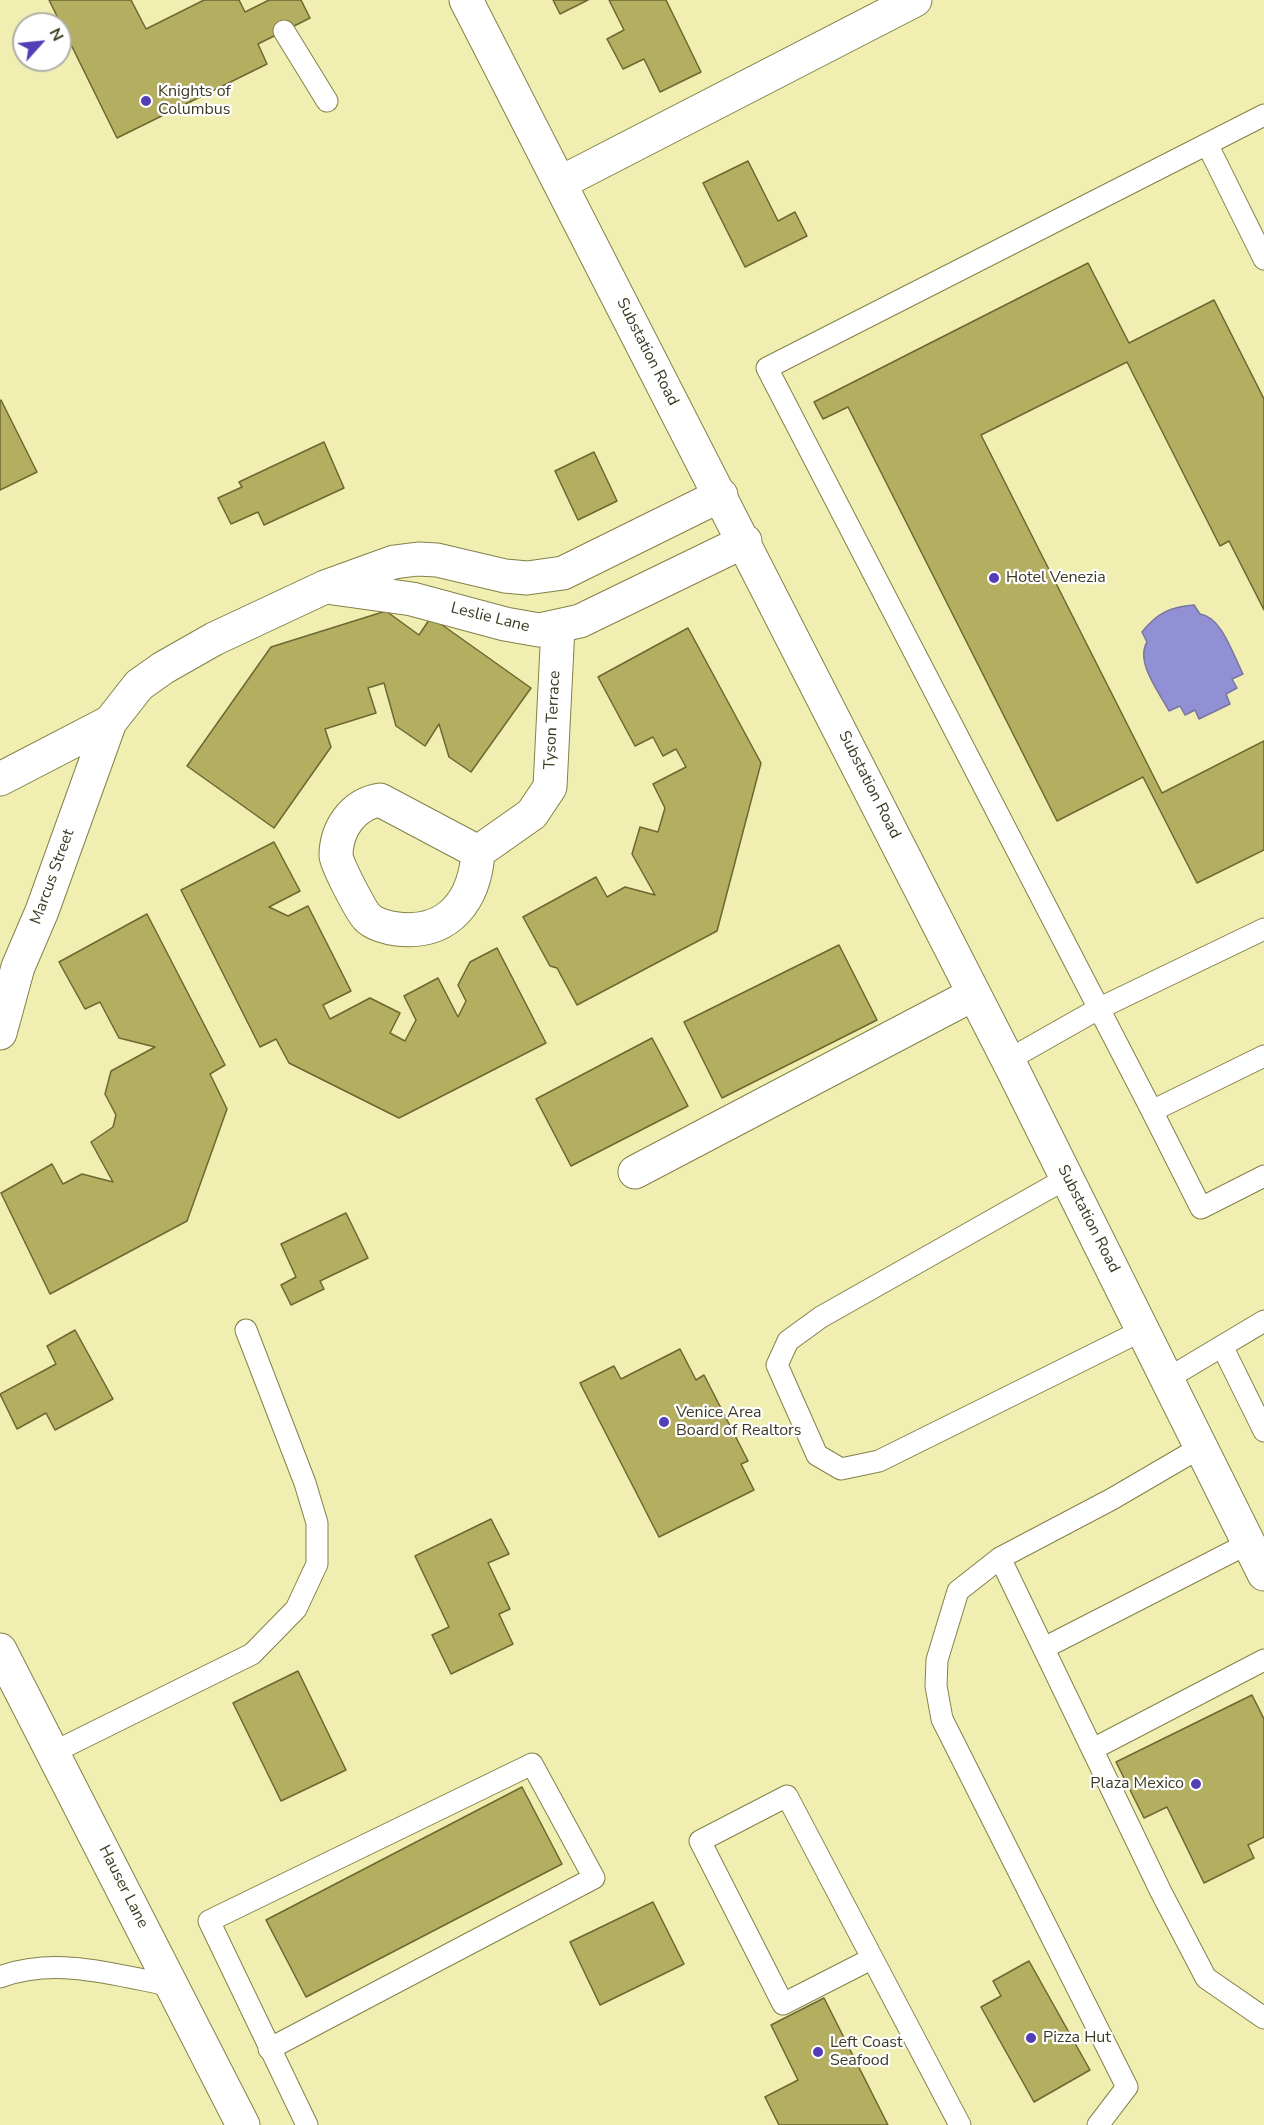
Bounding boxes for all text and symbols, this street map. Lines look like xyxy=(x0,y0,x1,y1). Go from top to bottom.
north arrow xyxy=(12,12,72,72)
text: N xyxy=(44,24,69,45)
place label: Knights of Columbus xyxy=(158,82,231,120)
marker: Knights of Columbus xyxy=(139,94,153,108)
street label: Substation Road xyxy=(612,295,682,409)
place label: Hotel Venezia xyxy=(1006,568,1106,588)
marker: Hotel Venezia xyxy=(987,571,1001,585)
street label: Leslie Lane xyxy=(449,599,531,637)
street label: Tyson Terrace xyxy=(541,670,565,770)
street label: Substation Road xyxy=(834,728,904,842)
street label: Marcus Street xyxy=(27,827,79,927)
street label: Substation Road xyxy=(1053,1162,1123,1276)
place label: Venice Area Board of Realtors xyxy=(676,1403,801,1441)
marker: Venice Area Board of Realtors xyxy=(657,1415,671,1429)
place label: Plaza Mexico xyxy=(1090,1774,1184,1794)
marker: Plaza Mexico xyxy=(1189,1777,1203,1791)
street label: Hauser Lane xyxy=(94,1842,152,1932)
place label: Pizza Hut xyxy=(1043,2028,1111,2048)
marker: Pizza Hut xyxy=(1024,2031,1038,2045)
place label: Left Coast Seafood xyxy=(830,2033,903,2071)
marker: Left Coast Seafood xyxy=(811,2045,825,2059)

